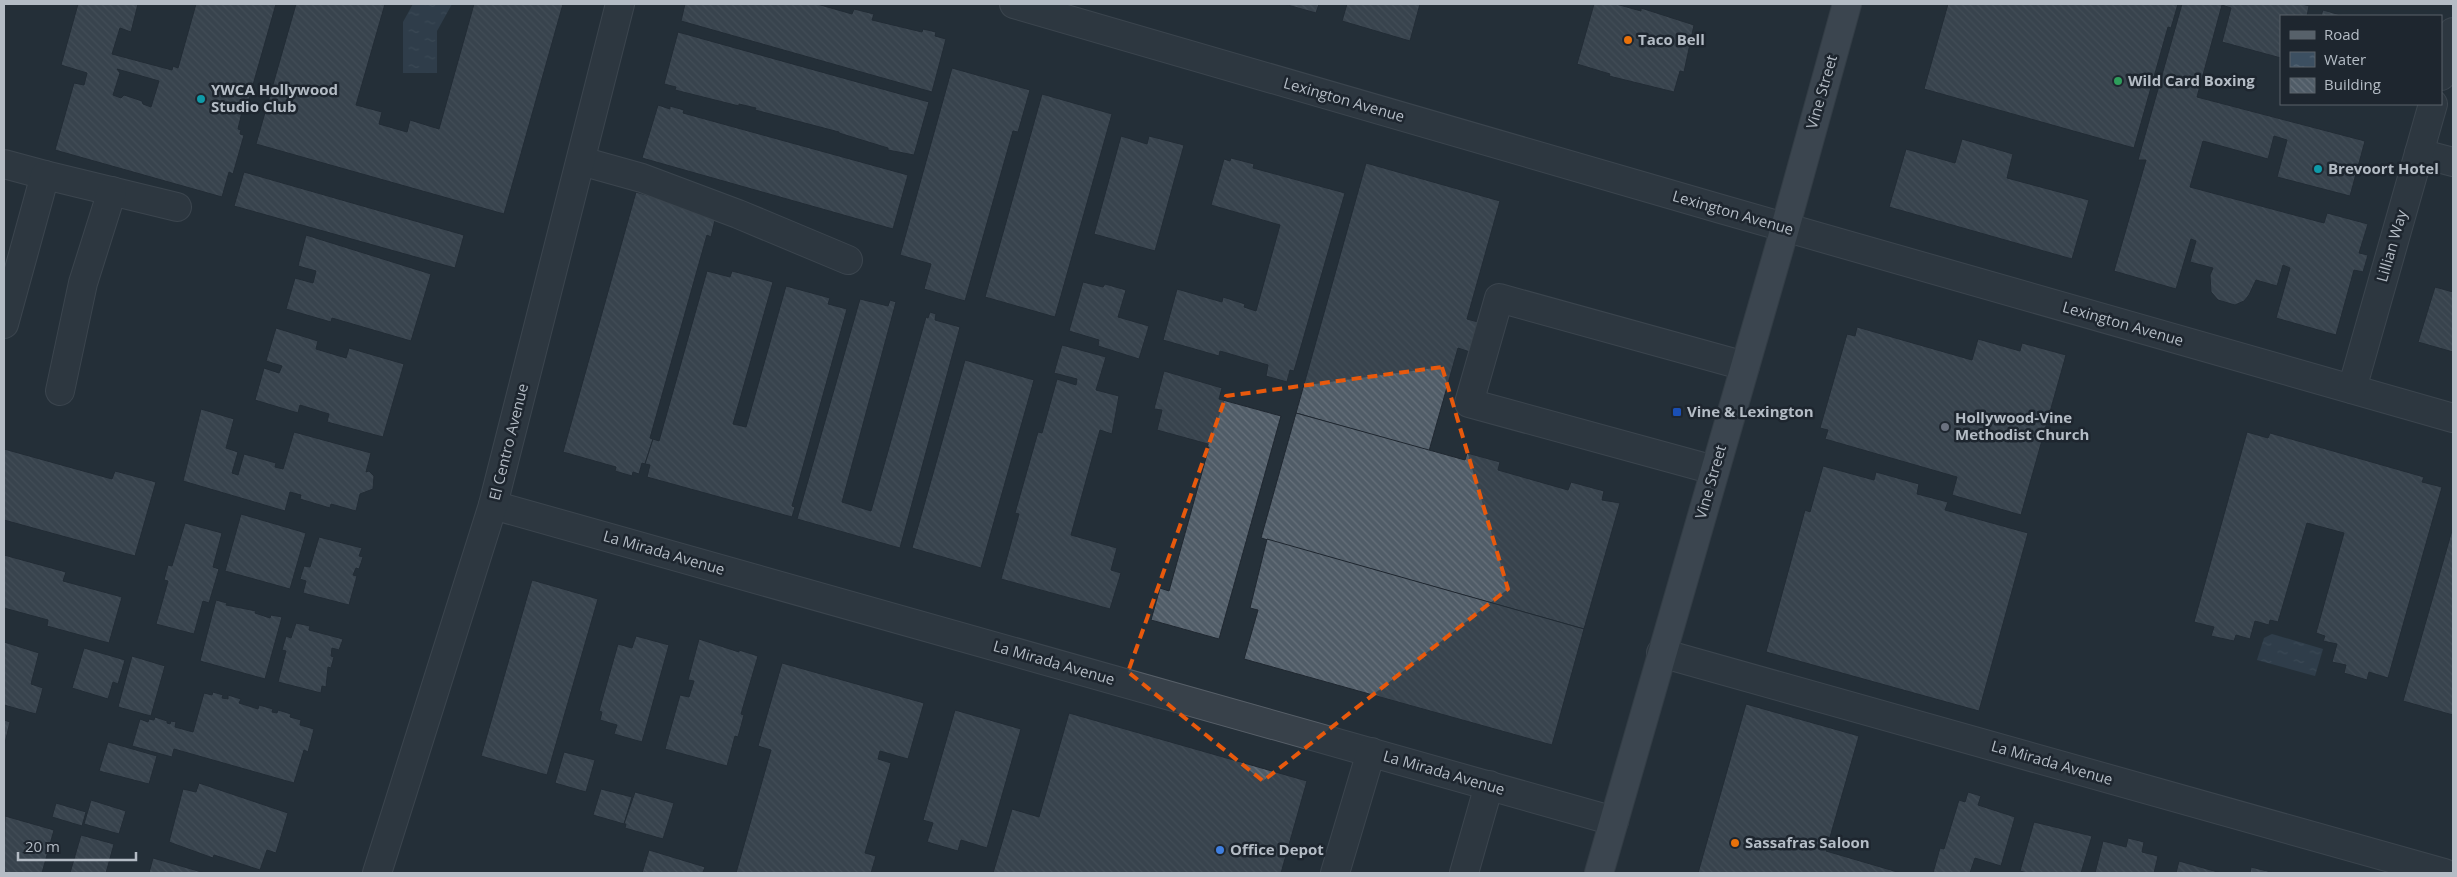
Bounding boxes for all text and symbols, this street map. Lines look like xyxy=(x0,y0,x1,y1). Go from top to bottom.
legend xyxy=(2280,15,2442,105)
text: Road xyxy=(2324,24,2360,44)
place label: Taco Bell xyxy=(1638,29,1705,49)
marker: Taco Bell xyxy=(1622,34,1634,46)
text: Water xyxy=(2324,49,2366,69)
street label: Vine Street xyxy=(1801,52,1841,131)
place label: Wild Card Boxing xyxy=(2128,70,2255,90)
street label: Lexington Avenue xyxy=(1281,72,1407,126)
text: Building xyxy=(2324,74,2381,94)
marker: Wild Card Boxing xyxy=(2112,75,2124,87)
place label: YWCA Hollywood Studio Club xyxy=(211,79,338,116)
marker: YWCA Hollywood Studio Club xyxy=(195,93,207,105)
place label: Brevoort Hotel xyxy=(2328,158,2439,178)
marker: Brevoort Hotel xyxy=(2312,163,2324,175)
street label: Lexington Avenue xyxy=(1670,185,1796,239)
street label: Lillian Way xyxy=(2371,207,2411,284)
street label: Lexington Avenue xyxy=(2060,296,2186,350)
street label: El Centro Avenue xyxy=(484,381,532,502)
place label: Vine & Lexington xyxy=(1687,401,1814,421)
marker: Vine & Lexington xyxy=(1671,406,1683,418)
place label: Hollywood-Vine Methodist Church xyxy=(1955,407,2089,444)
marker: Hollywood-Vine Methodist Church xyxy=(1939,421,1951,433)
street label: Vine Street xyxy=(1690,442,1730,521)
street label: La Mirada Avenue xyxy=(601,525,727,579)
street label: La Mirada Avenue xyxy=(991,635,1117,689)
street label: La Mirada Avenue xyxy=(1989,735,2115,789)
street label: La Mirada Avenue xyxy=(1381,745,1507,799)
scale bar xyxy=(18,830,135,862)
place label: Sassafras Saloon xyxy=(1745,832,1870,852)
text: 20 m xyxy=(25,836,60,856)
marker: Sassafras Saloon xyxy=(1729,837,1741,849)
place label: Office Depot xyxy=(1230,839,1324,859)
marker: Office Depot xyxy=(1214,844,1226,856)

